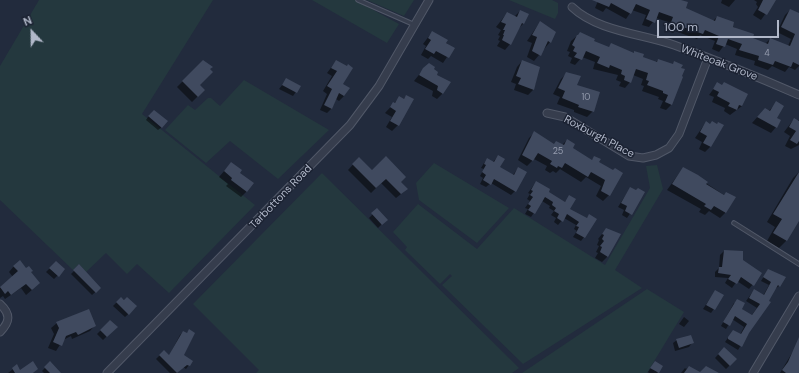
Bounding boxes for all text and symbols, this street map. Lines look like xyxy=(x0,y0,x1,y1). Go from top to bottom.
north arrow xyxy=(12,12,52,52)
scale bar xyxy=(659,12,781,38)
text: N xyxy=(21,13,34,29)
text: 100 m xyxy=(664,19,698,35)
street label: Whiteoak Grove xyxy=(679,42,759,84)
house number: 4 xyxy=(764,49,770,59)
house number: 10 xyxy=(582,93,590,103)
street label: Roxburgh Place xyxy=(562,113,636,161)
house number: 25 xyxy=(553,147,563,157)
street label: Tarbottons Road xyxy=(247,162,315,232)

